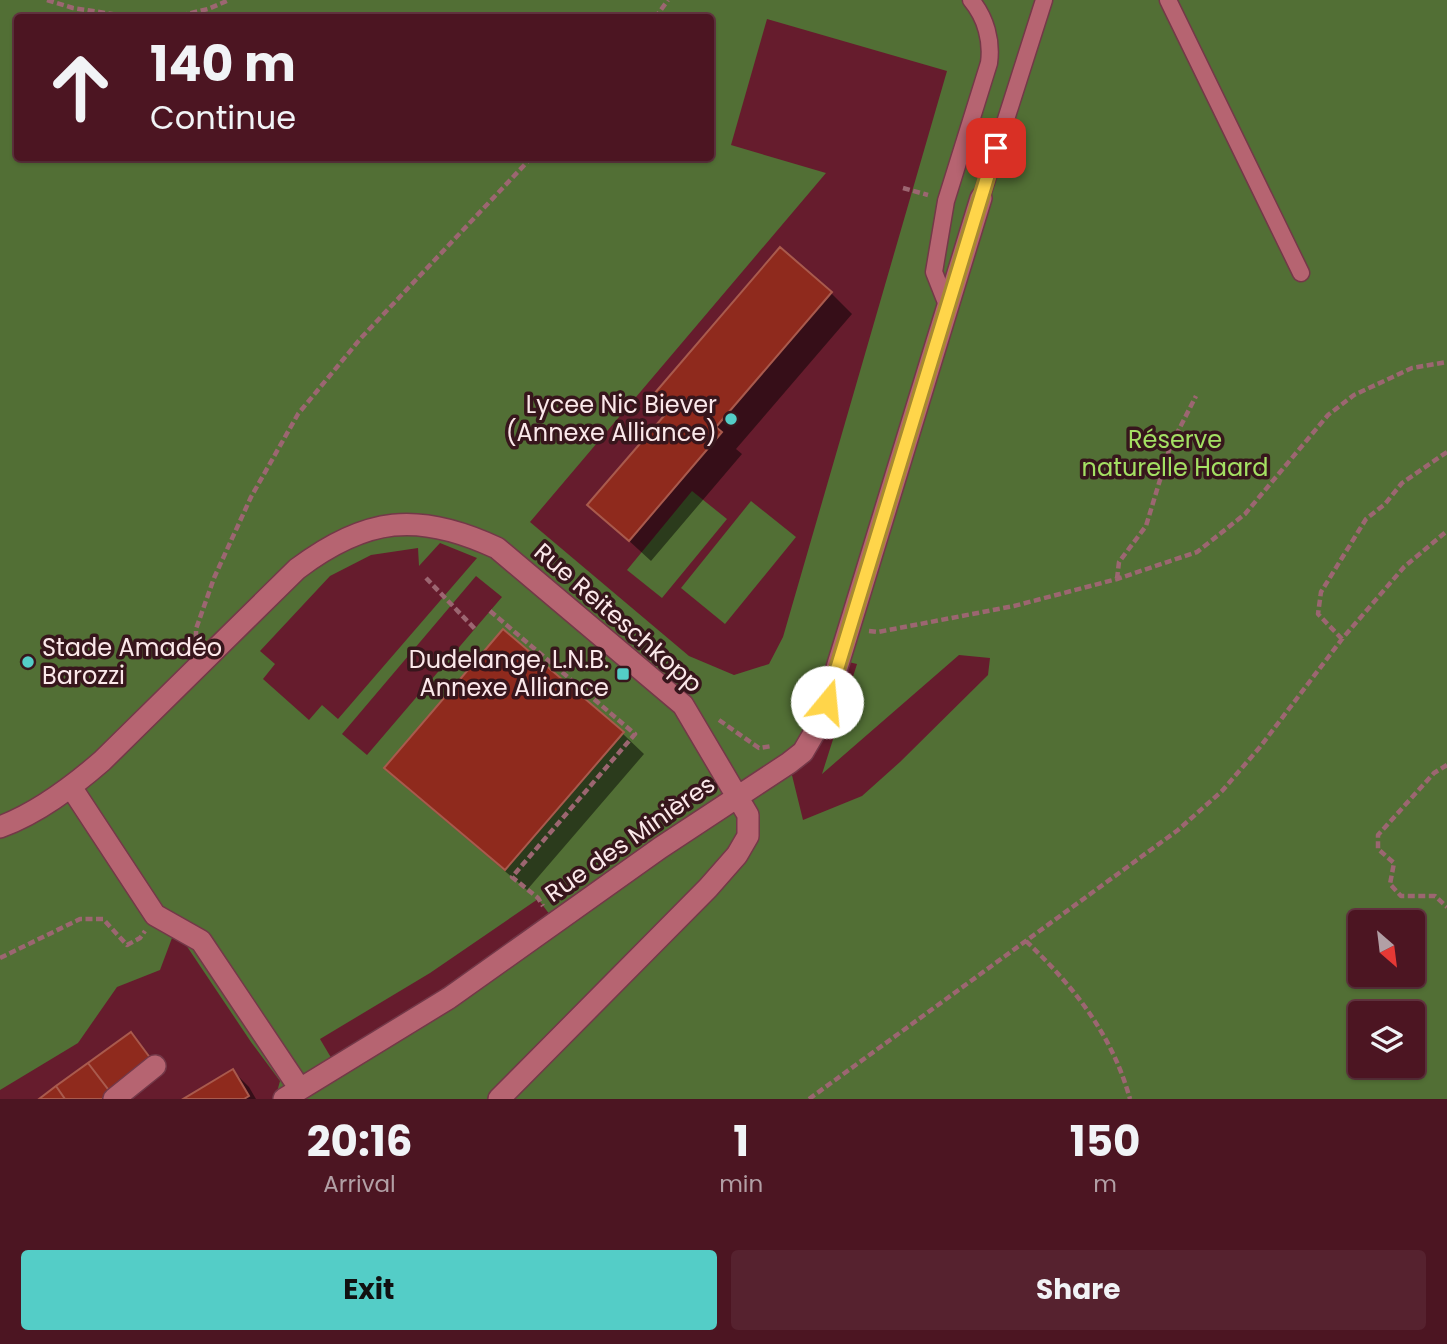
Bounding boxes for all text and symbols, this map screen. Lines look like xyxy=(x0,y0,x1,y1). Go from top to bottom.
text: 140 m xyxy=(150,30,296,98)
icon: ahead xyxy=(35,42,126,133)
text: Continue xyxy=(150,95,296,140)
pin xyxy=(966,118,1026,178)
icon: arrive xyxy=(977,129,1015,167)
place label: Lycee Nic Biever (Annexe Alliance) xyxy=(506,388,717,449)
marker: Lycee Nic Biever (Annexe Alliance) xyxy=(723,411,739,427)
park label: Réserve naturelle Haard xyxy=(1082,423,1268,484)
street label: Rue Reiteschkopp xyxy=(527,535,709,700)
place label: Stade Amadéo Barozzi xyxy=(42,631,222,692)
place label: Dudelange, L.N.B. Annexe Alliance xyxy=(409,643,609,704)
marker: Stade Amadéo Barozzi xyxy=(20,654,36,670)
position arrow xyxy=(790,665,864,739)
marker: Dudelange, L.N.B. Annexe Alliance xyxy=(615,666,631,682)
street label: Rue des Minières xyxy=(538,768,721,910)
north arrow xyxy=(1348,910,1424,987)
map controls xyxy=(1348,910,1425,1078)
button: layers xyxy=(1348,1001,1425,1078)
text: 20:16 xyxy=(307,1112,412,1171)
text: 1 xyxy=(733,1112,749,1171)
text: 150 xyxy=(1070,1112,1140,1171)
text: Arrival xyxy=(323,1168,396,1200)
text: min xyxy=(719,1168,763,1200)
text: m xyxy=(1093,1168,1117,1200)
button: Exit xyxy=(21,1250,717,1330)
button: Share xyxy=(731,1250,1426,1330)

